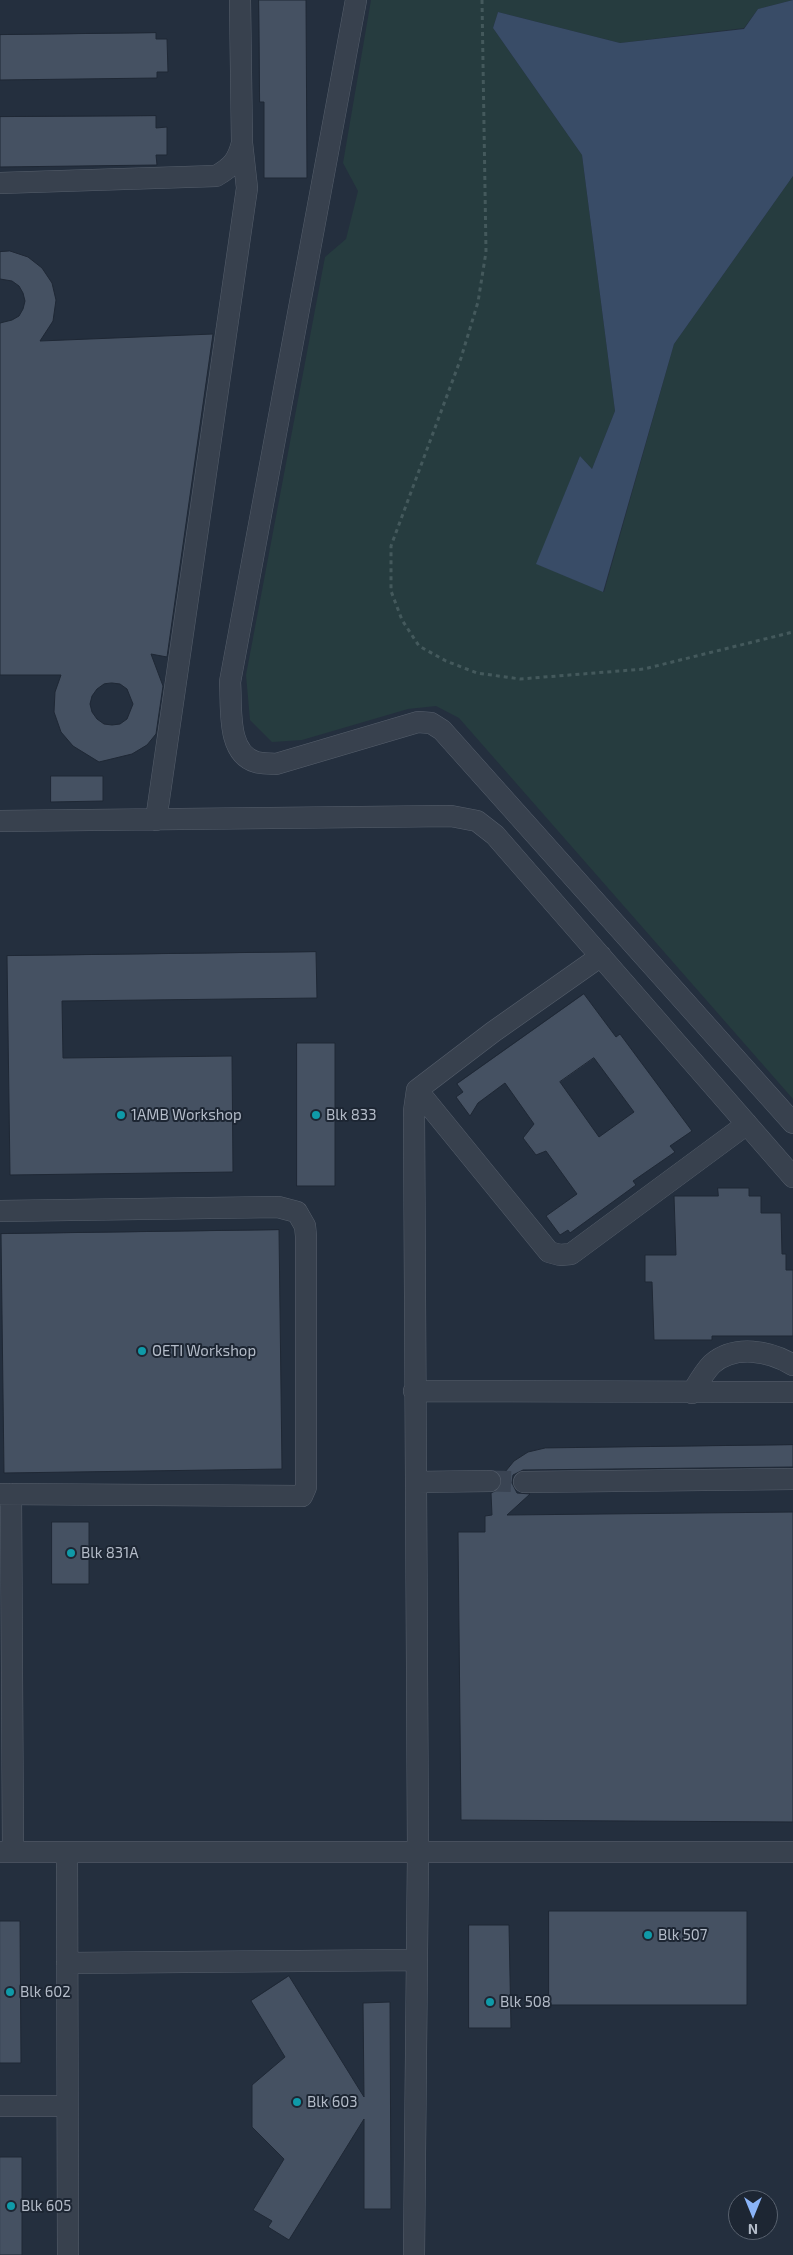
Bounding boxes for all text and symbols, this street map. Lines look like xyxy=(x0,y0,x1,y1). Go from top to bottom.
place label: 1AMB Workshop xyxy=(131,1106,242,1124)
place label: Blk 833 xyxy=(326,1106,377,1124)
marker: 1AMB Workshop xyxy=(115,1109,127,1121)
marker: Blk 833 xyxy=(310,1109,322,1121)
place label: OETI Workshop xyxy=(152,1342,256,1360)
marker: OETI Workshop xyxy=(136,1345,148,1357)
place label: Blk 831A xyxy=(81,1544,138,1562)
marker: Blk 831A xyxy=(65,1547,77,1559)
place label: Blk 507 xyxy=(658,1926,707,1944)
marker: Blk 507 xyxy=(642,1929,654,1941)
place label: Blk 602 xyxy=(20,1983,71,2001)
marker: Blk 602 xyxy=(4,1986,16,1998)
place label: Blk 508 xyxy=(500,1993,551,2011)
marker: Blk 508 xyxy=(484,1996,496,2008)
place label: Blk 603 xyxy=(307,2093,358,2111)
marker: Blk 603 xyxy=(291,2096,303,2108)
north arrow xyxy=(728,2190,778,2240)
place label: Blk 605 xyxy=(21,2197,71,2215)
marker: Blk 605 xyxy=(5,2200,17,2212)
text: N xyxy=(748,2221,758,2238)

